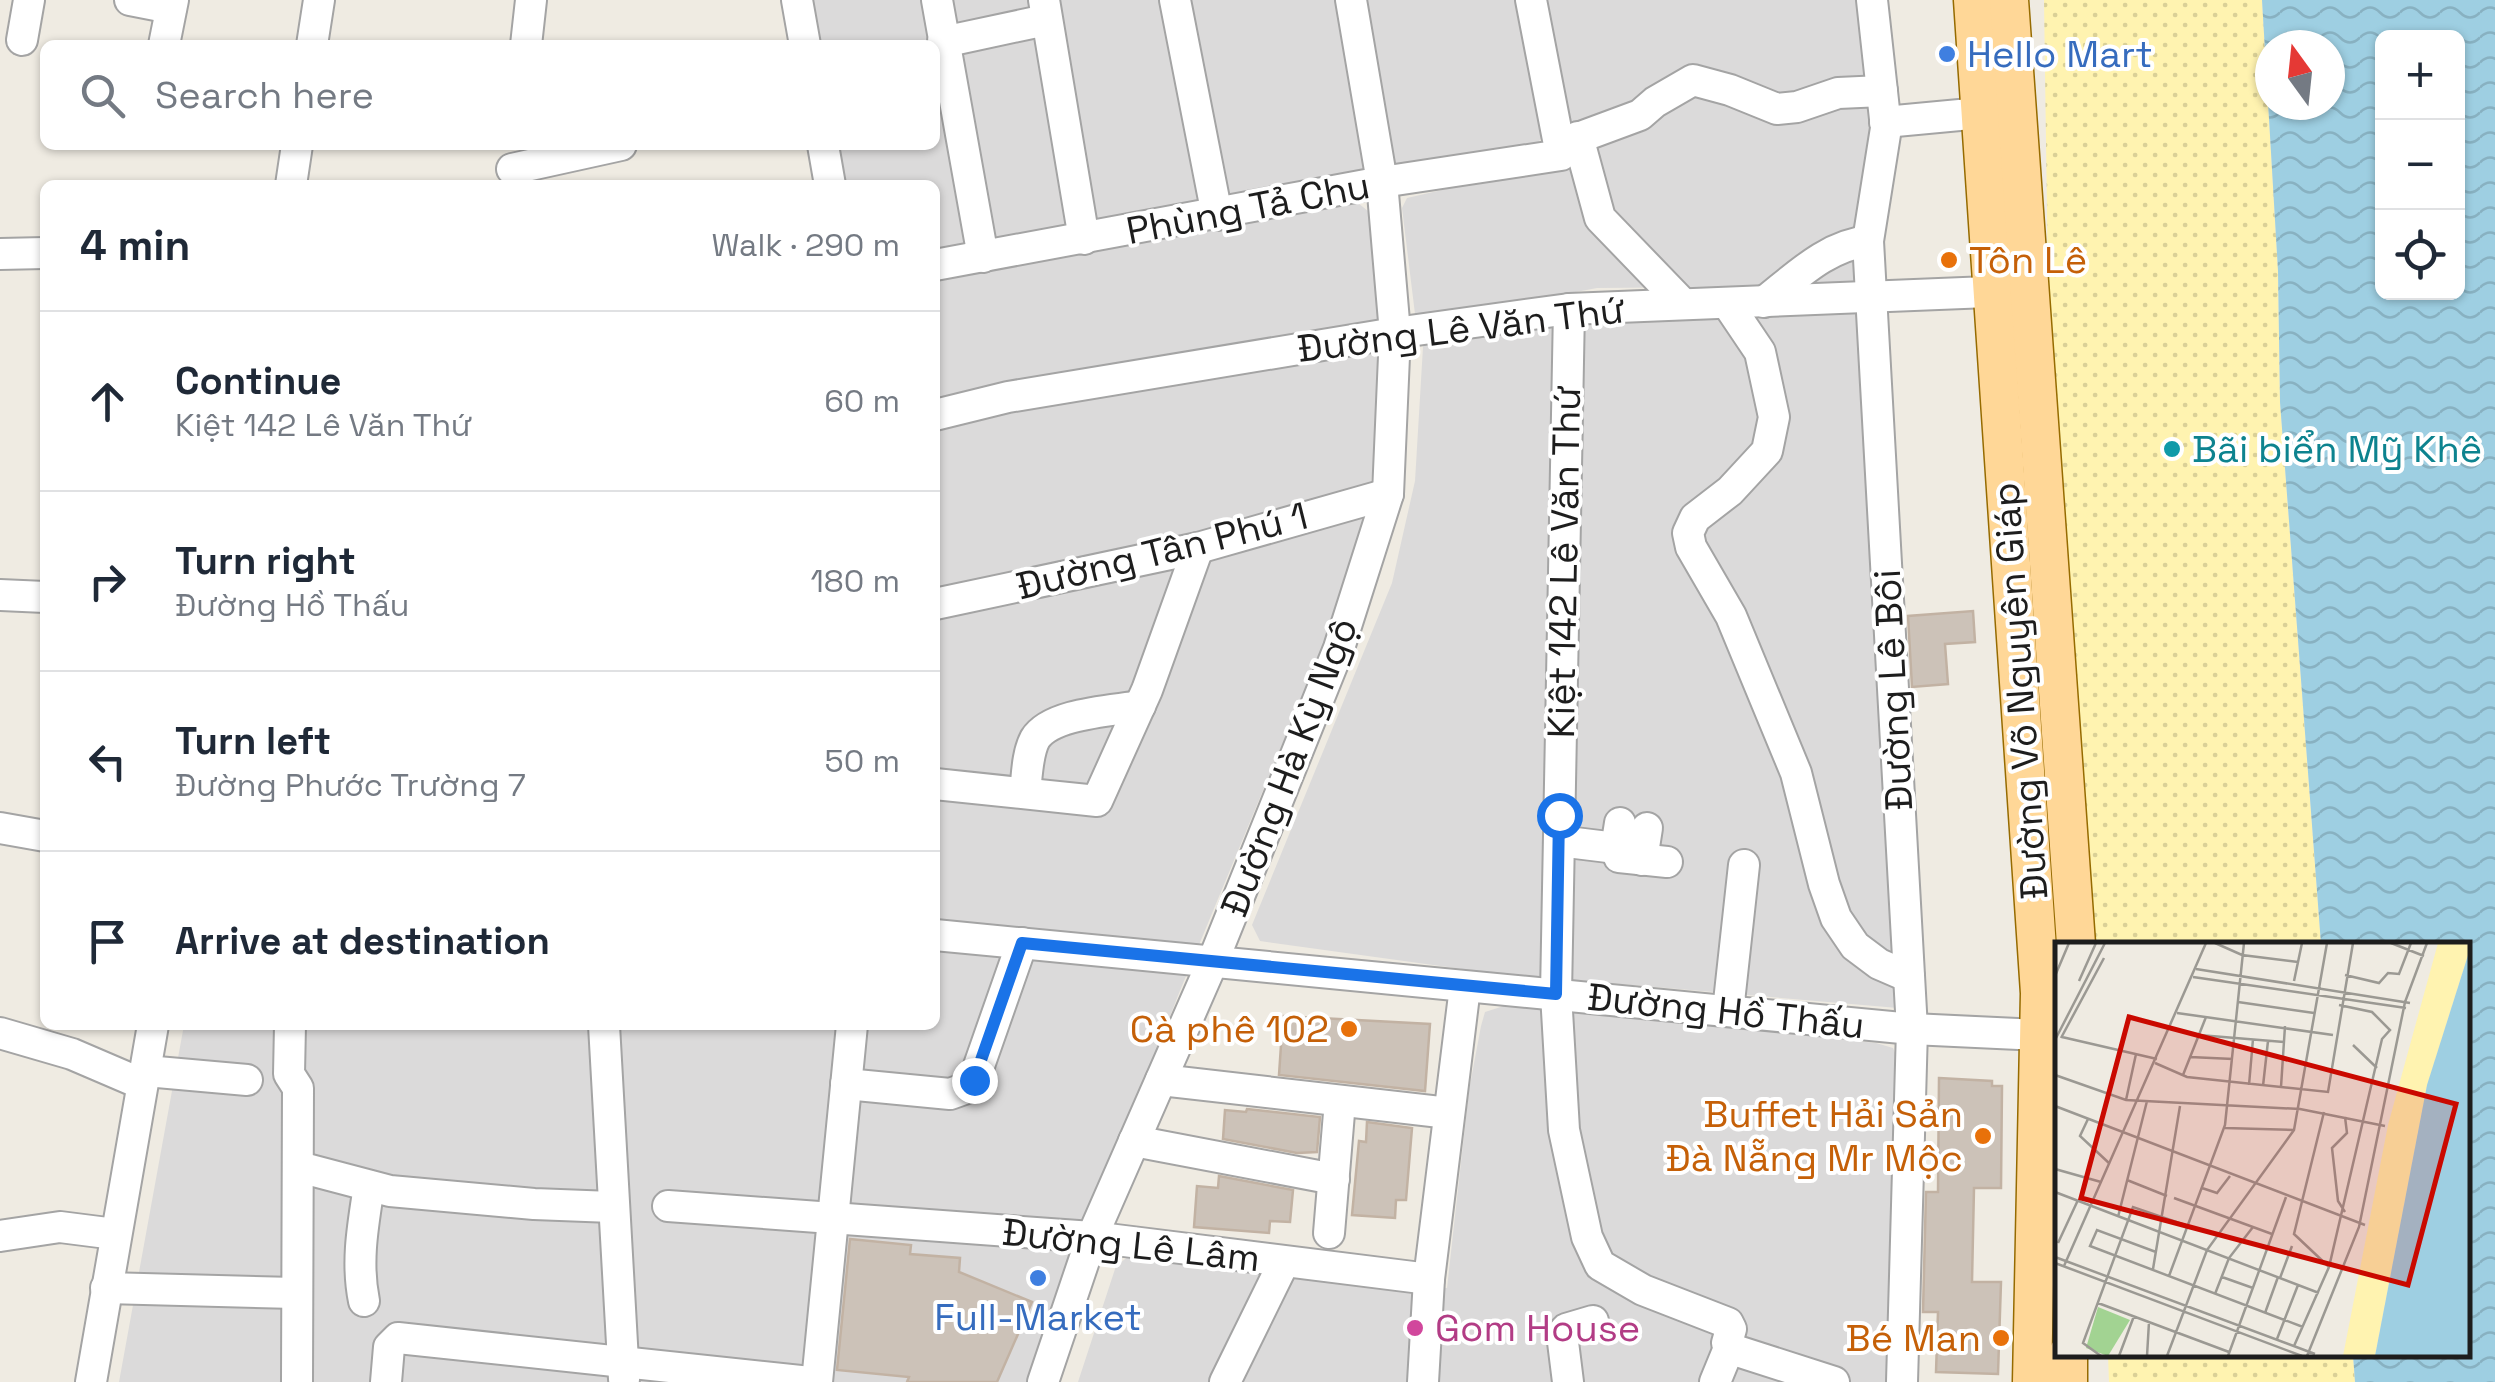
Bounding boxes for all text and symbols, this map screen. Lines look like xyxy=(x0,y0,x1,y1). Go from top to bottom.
place label: Hello Mart xyxy=(1967,30,2153,78)
north arrow xyxy=(2255,30,2345,120)
map controls xyxy=(2375,30,2465,300)
button: + xyxy=(2375,30,2465,120)
search box xyxy=(40,40,940,150)
marker: Hello Mart xyxy=(1936,43,1958,65)
icon: search xyxy=(75,68,130,123)
text: Search here xyxy=(155,71,374,119)
button: − xyxy=(2375,120,2465,210)
street label: Phùng Tả Chu xyxy=(1122,161,1374,255)
button: locate xyxy=(2375,210,2465,300)
text: 4 min xyxy=(80,219,190,272)
text: Walk · 290 m xyxy=(711,225,900,265)
place label: Tôn Lê xyxy=(1969,236,2087,284)
marker: Tôn Lê xyxy=(1938,249,1960,271)
street label: Đường Lê Văn Thứ xyxy=(1294,285,1628,373)
text: Continue xyxy=(175,357,341,405)
icon: ahead xyxy=(80,374,135,429)
text: 60 m xyxy=(824,381,900,421)
street label: Kiệt 142 Lê Văn Thứ xyxy=(1537,385,1591,739)
text: Kiệt 142 Lê Văn Thứ xyxy=(175,405,472,445)
place label: Bãi biển Mỹ Khê xyxy=(2192,425,2482,473)
marker: Bãi biển Mỹ Khê xyxy=(2161,438,2183,460)
street label: Đường Võ Nguyên Giáp xyxy=(1981,481,2059,901)
street label: Đường Tân Phú 1 xyxy=(1011,492,1313,610)
text: Turn right xyxy=(175,537,356,585)
icon: right xyxy=(80,554,135,609)
text: 180 m xyxy=(810,561,900,601)
street label: Đường Lê Bôi xyxy=(1863,568,1923,812)
text: Đường Hồ Thấu xyxy=(175,585,409,625)
street label: Đường Hà Kỳ Ngộ xyxy=(1210,611,1368,923)
text: Turn left xyxy=(175,717,331,765)
icon: left xyxy=(80,734,135,789)
text: 50 m xyxy=(825,741,900,781)
text: Đường Phước Trường 7 xyxy=(175,765,526,805)
route start xyxy=(1537,793,1583,839)
icon: arrive xyxy=(80,914,135,969)
text: Arrive at destination xyxy=(175,917,550,965)
inset map xyxy=(2055,942,2470,1357)
street label: Đường Hồ Thấu xyxy=(1585,973,1867,1049)
place label: Cà phê 102 xyxy=(1130,1005,1329,1053)
marker: Cà phê 102 xyxy=(1338,1018,1360,1040)
route end xyxy=(952,1058,998,1104)
place label: Buffet Hải Sản Đà Nẵng Mr Mộc xyxy=(1666,1090,1963,1182)
marker: Buffet Hải Sản Đà Nẵng Mr Mộc xyxy=(1972,1125,1994,1147)
street label: Đường Lê Lâm xyxy=(1000,1208,1262,1282)
marker: Full-Market xyxy=(1027,1267,1049,1289)
place label: Full-Market xyxy=(934,1293,1142,1341)
place label: Gom House xyxy=(1435,1304,1640,1352)
place label: Bé Man xyxy=(1846,1314,1981,1362)
marker: Gom House xyxy=(1404,1317,1426,1339)
marker: Bé Man xyxy=(1990,1327,2012,1349)

